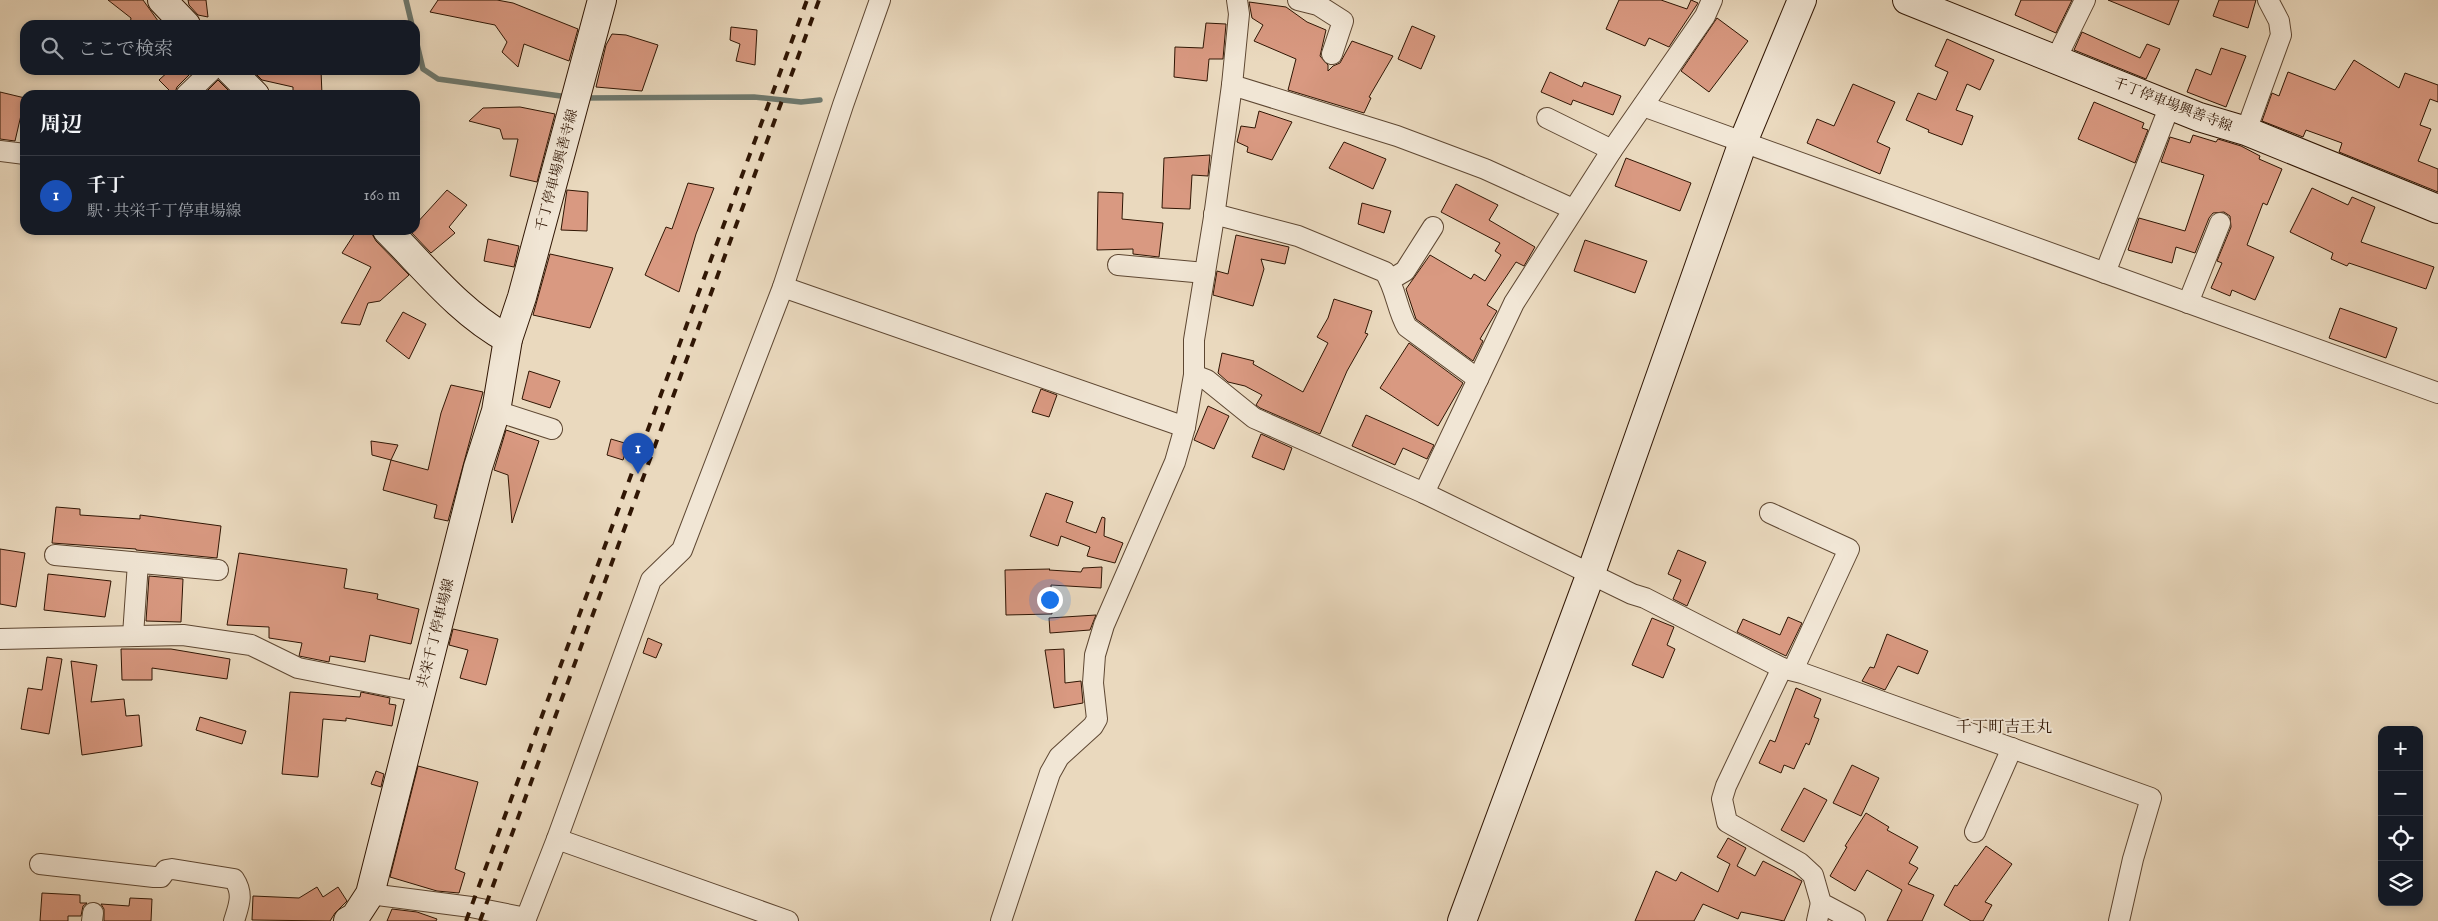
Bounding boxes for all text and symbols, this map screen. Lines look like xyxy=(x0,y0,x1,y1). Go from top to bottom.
search box xyxy=(20,20,420,75)
icon: search xyxy=(38,34,66,62)
text: ここで検索 xyxy=(78,38,173,62)
street label: 千丁停車場興善寺線 xyxy=(2111,74,2235,136)
street label: 千丁停車場興善寺線 xyxy=(532,107,582,233)
text: 周辺 xyxy=(40,112,82,139)
text: 千丁 xyxy=(87,174,125,198)
text: 1 xyxy=(53,186,59,206)
text: 160 m xyxy=(364,186,400,206)
text: 駅 · 共栄千丁停車場線 xyxy=(87,202,242,222)
pin: 1 xyxy=(622,433,654,474)
street label: 共栄千丁停車場線 xyxy=(414,577,458,690)
your location xyxy=(1037,587,1063,613)
district label: 千丁町吉王丸 xyxy=(1956,718,2052,738)
map controls xyxy=(2378,726,2423,906)
button: + xyxy=(2378,726,2423,771)
button: − xyxy=(2378,771,2423,816)
button: locate xyxy=(2378,816,2423,861)
button: layers xyxy=(2378,861,2423,906)

